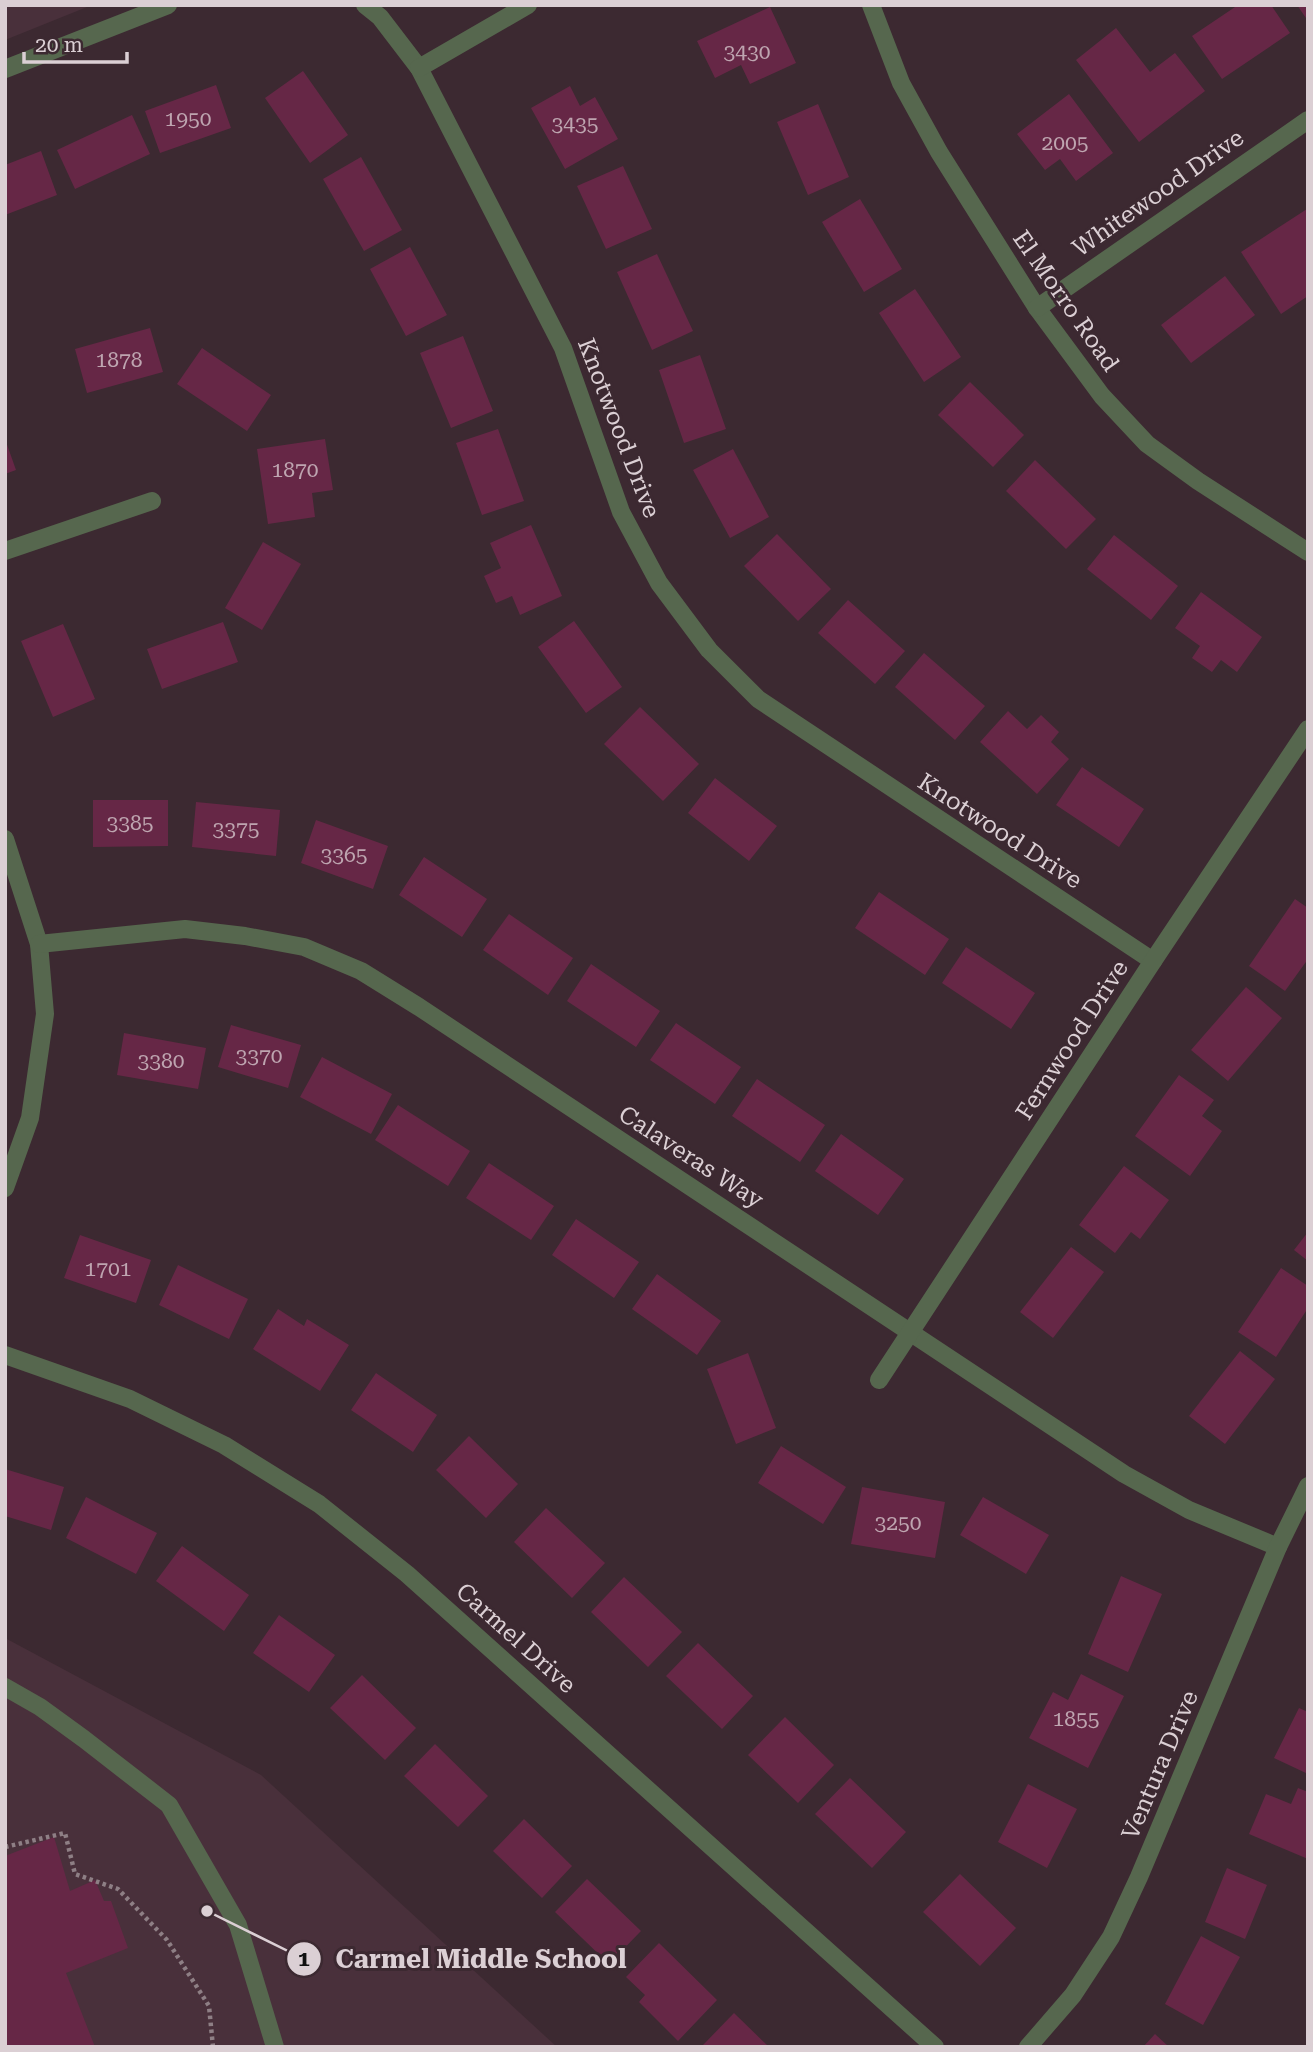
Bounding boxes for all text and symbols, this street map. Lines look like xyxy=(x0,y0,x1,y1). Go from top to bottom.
scale bar xyxy=(24,21,128,65)
text: 20 m xyxy=(35,33,83,57)
house number: 3430 xyxy=(723,40,771,64)
house number: 1950 xyxy=(164,107,212,131)
house number: 3435 xyxy=(551,112,599,136)
street label: Whitewood Drive xyxy=(1067,123,1249,263)
house number: 2005 xyxy=(1041,131,1089,155)
street label: El Morro Road xyxy=(1007,225,1125,377)
street label: Knotwood Drive xyxy=(572,334,666,522)
house number: 1878 xyxy=(95,348,143,372)
house number: 1870 xyxy=(271,458,319,482)
street label: Knotwood Drive xyxy=(913,768,1087,894)
house number: 3385 xyxy=(106,811,154,835)
house number: 3375 xyxy=(212,817,260,841)
house number: 3365 xyxy=(320,843,368,867)
street label: Fernwood Drive xyxy=(1010,955,1134,1125)
house number: 3370 xyxy=(235,1044,283,1068)
house number: 3380 xyxy=(137,1049,185,1073)
street label: Calaveras Way xyxy=(613,1100,769,1215)
house number: 1701 xyxy=(84,1257,132,1281)
house number: 3250 xyxy=(874,1511,922,1535)
street label: Carmel Drive xyxy=(451,1577,581,1699)
street label: Ventura Drive xyxy=(1116,1686,1204,1844)
house number: 1855 xyxy=(1052,1707,1100,1731)
callout: Carmel Middle School xyxy=(287,1935,641,1982)
text: Carmel Middle School xyxy=(336,1944,627,1974)
text: 1 xyxy=(298,1947,310,1971)

